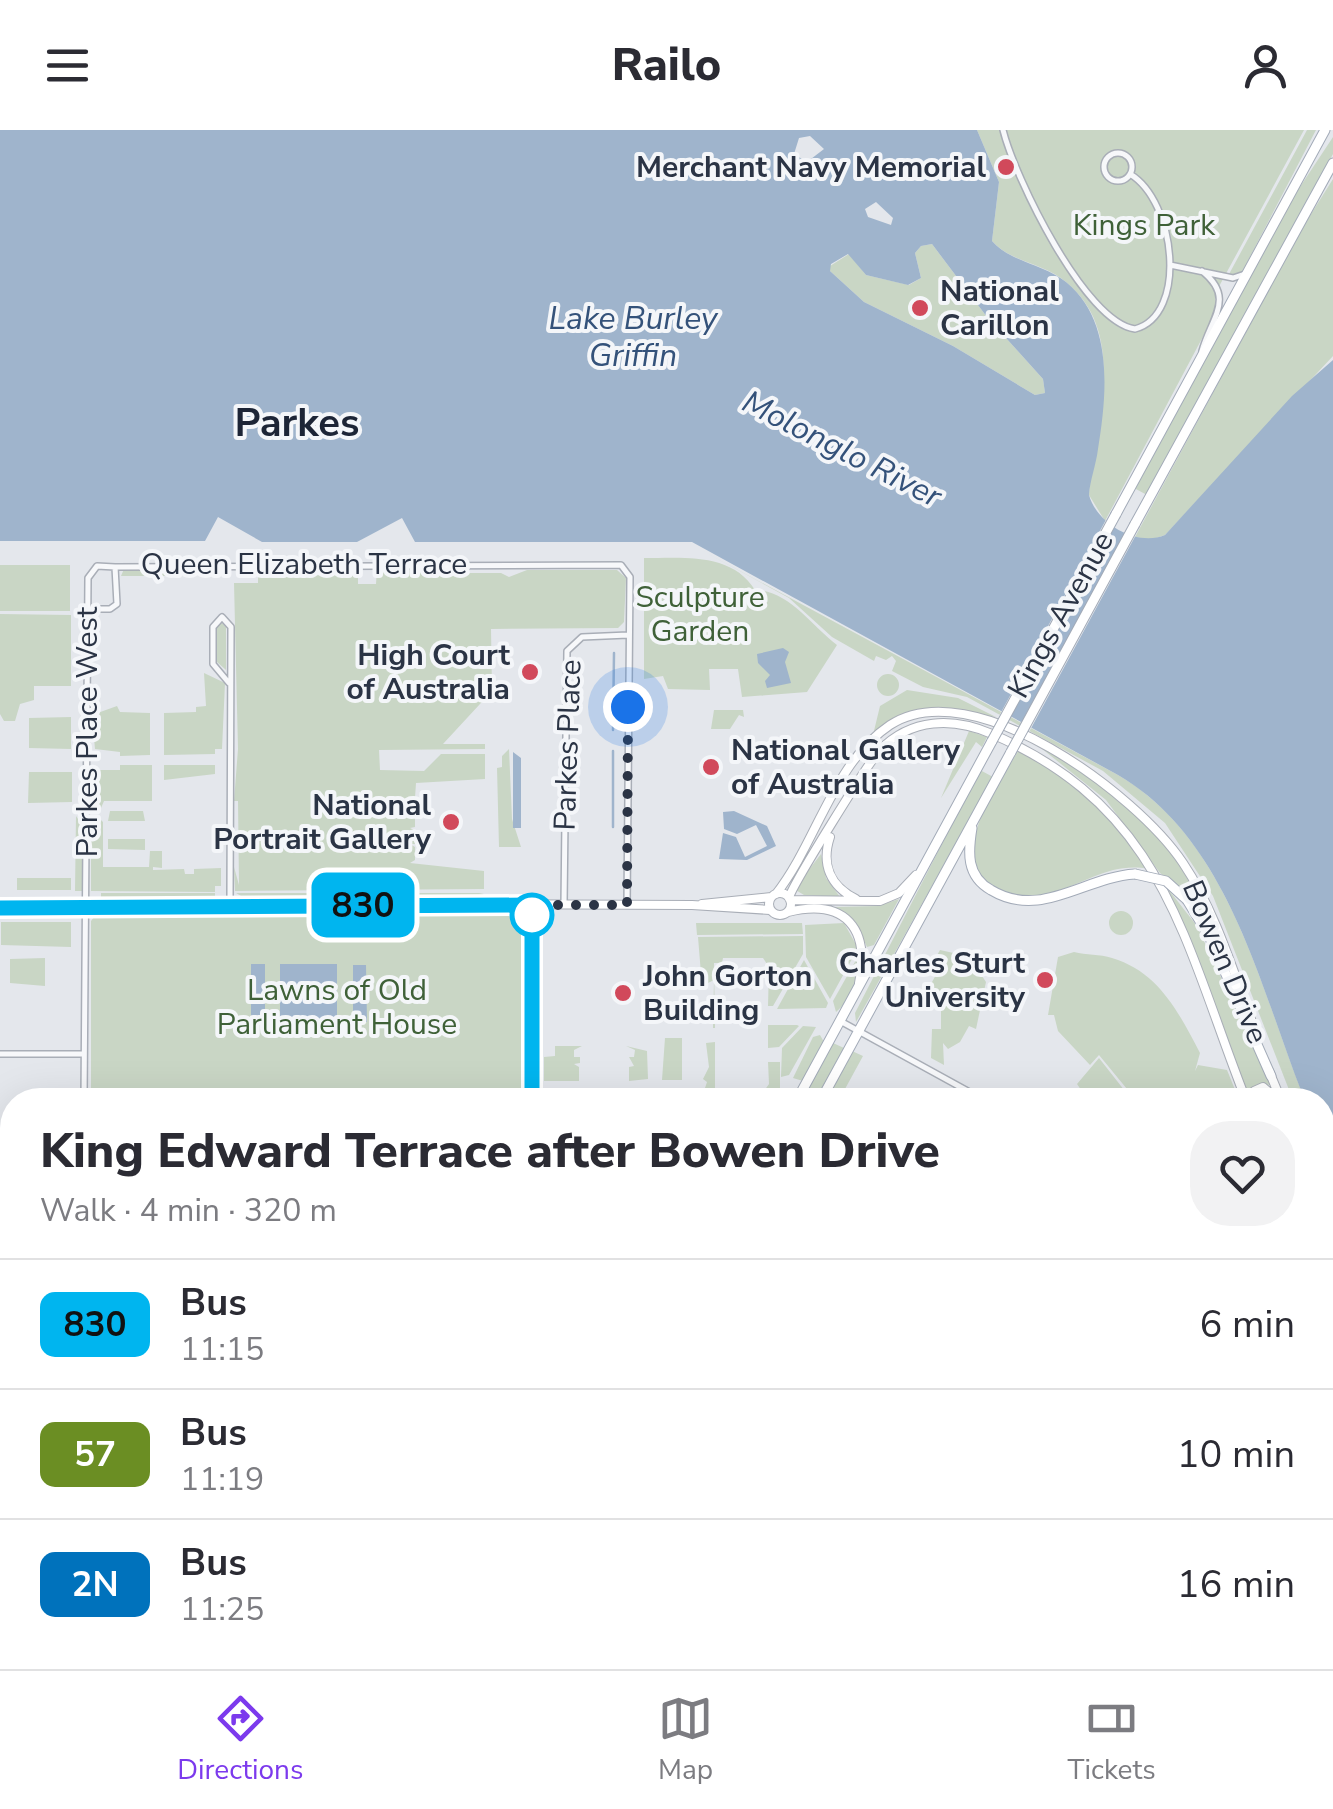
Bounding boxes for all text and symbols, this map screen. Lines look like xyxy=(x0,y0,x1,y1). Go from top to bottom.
text: Railo xyxy=(612,35,721,96)
icon: menu xyxy=(40,38,95,93)
icon: person xyxy=(1238,38,1293,93)
place label: Merchant Navy Memorial xyxy=(636,147,986,188)
marker: Merchant Navy Memorial xyxy=(995,156,1017,178)
park label: Kings Park xyxy=(1073,205,1216,246)
place label: National Carillon xyxy=(940,271,1059,346)
water label: Lake Burley Griffin xyxy=(549,297,719,377)
marker: National Carillon xyxy=(909,297,931,319)
water label: Molonglo River xyxy=(735,380,950,518)
district label: Parkes xyxy=(235,396,359,450)
street label: Kings Avenue xyxy=(998,524,1124,706)
street label: Queen Elizabeth Terrace xyxy=(141,544,467,585)
park label: Sculpture Garden xyxy=(635,577,765,652)
street label: Parkes Place West xyxy=(67,606,108,857)
place label: High Court of Australia xyxy=(347,635,510,710)
street label: Parkes Place xyxy=(545,659,591,831)
marker: High Court of Australia xyxy=(519,661,541,683)
your location xyxy=(603,682,653,732)
place label: National Gallery of Australia xyxy=(731,730,960,805)
marker: National Gallery of Australia xyxy=(700,756,722,778)
place label: National Portrait Gallery xyxy=(213,785,431,860)
marker: National Portrait Gallery xyxy=(440,811,462,833)
line badge: 830 xyxy=(306,872,420,938)
street label: Bowen Drive xyxy=(1172,874,1278,1050)
text: 830 xyxy=(331,882,395,929)
unlabelled marker xyxy=(511,894,553,936)
place label: Charles Sturt University xyxy=(839,943,1025,1018)
place label: John Gorton Building xyxy=(642,956,812,1031)
marker: Charles Sturt University xyxy=(1034,969,1056,991)
park label: Lawns of Old Parliament House xyxy=(217,970,457,1045)
marker: John Gorton Building xyxy=(612,982,634,1004)
text: King Edward Terrace after Bowen Drive xyxy=(40,1118,940,1184)
button: heart xyxy=(1190,1121,1295,1226)
text: Walk · 4 min · 320 m xyxy=(40,1189,337,1232)
text: Bus xyxy=(180,1277,247,1328)
text: 6 min xyxy=(1200,1299,1295,1350)
text: 830 xyxy=(63,1301,127,1348)
text: 11:15 xyxy=(180,1328,264,1371)
text: Bus xyxy=(180,1407,247,1458)
text: 10 min xyxy=(1177,1429,1295,1480)
text: 57 xyxy=(74,1431,116,1478)
text: 11:19 xyxy=(180,1458,264,1501)
text: Bus xyxy=(180,1537,247,1588)
text: 16 min xyxy=(1177,1559,1295,1610)
text: 2N xyxy=(71,1561,119,1608)
text: 11:25 xyxy=(180,1588,264,1631)
tab: Directions xyxy=(177,1691,303,1789)
tab: Map xyxy=(658,1691,713,1789)
tab: Tickets xyxy=(1068,1691,1156,1789)

